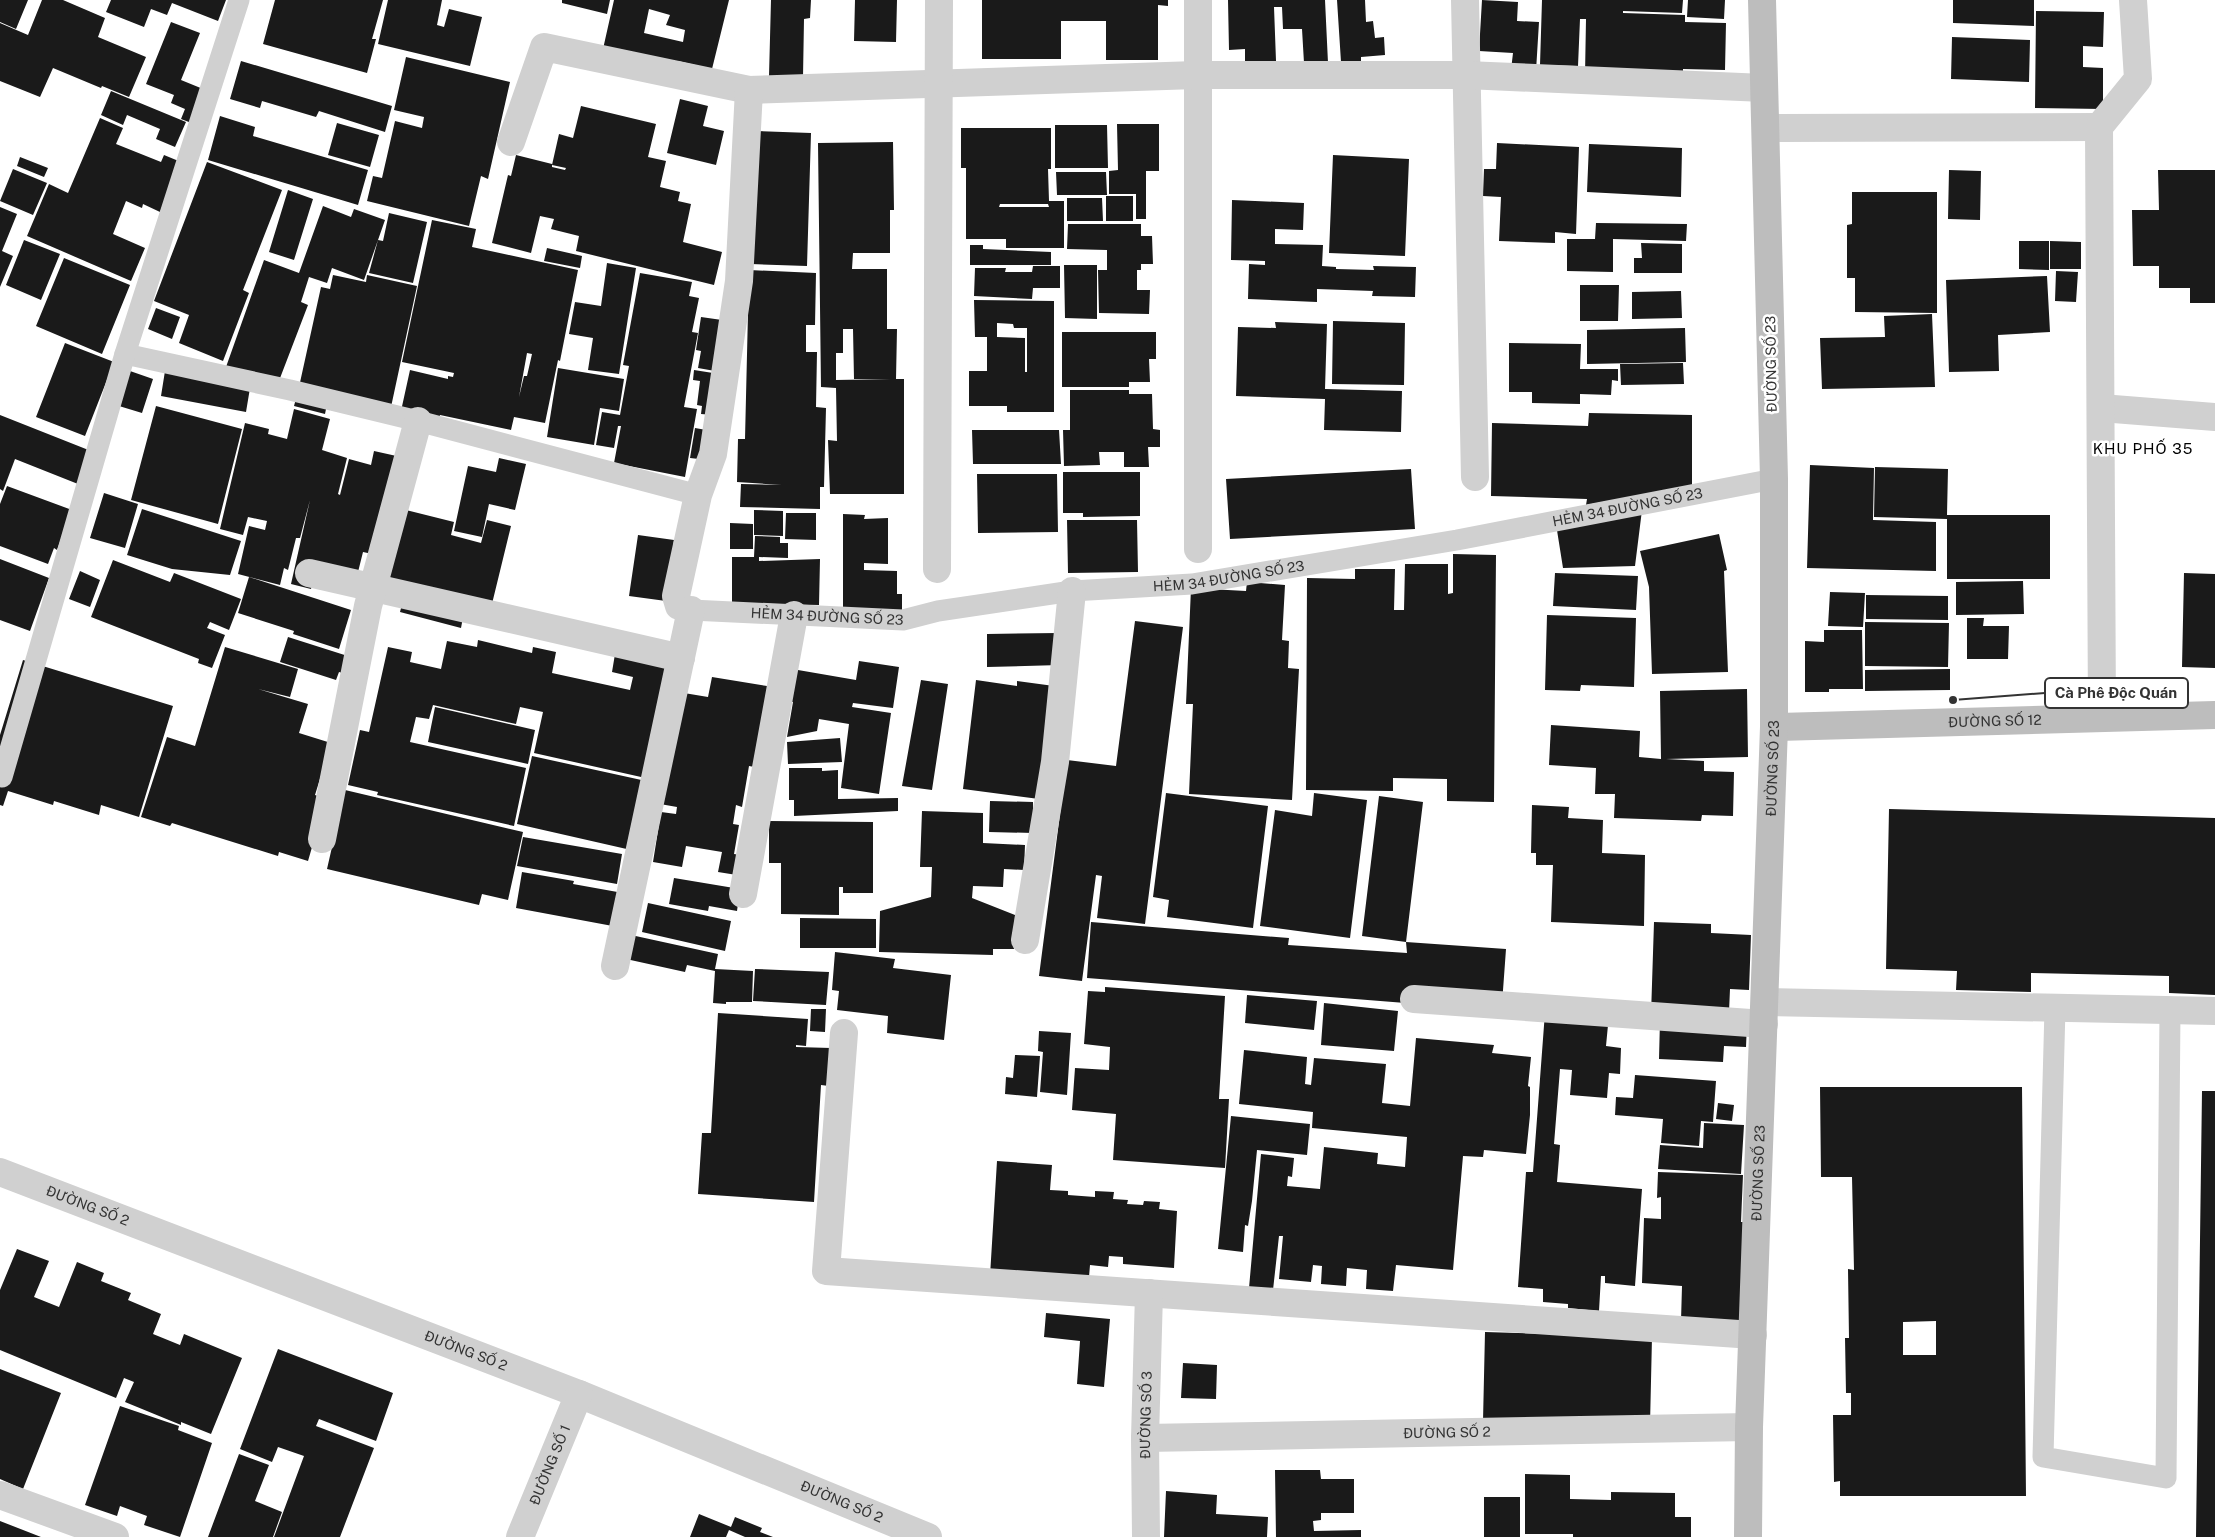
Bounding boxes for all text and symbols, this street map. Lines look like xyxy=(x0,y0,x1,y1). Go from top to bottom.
street label: ĐƯỜNG SỐ 23 xyxy=(1759,315,1780,412)
district label: KHU PHỐ 35 xyxy=(2093,438,2193,457)
street label: HẺM 34 ĐƯỜNG SỐ 23 xyxy=(1551,485,1704,529)
street label: HẺM 34 ĐƯỜNG SỐ 23 xyxy=(1152,557,1306,594)
street label: HẺM 34 ĐƯỜNG SỐ 23 xyxy=(750,603,904,628)
callout: Cà Phê Độc Quán xyxy=(2045,678,2188,708)
text: Cà Phê Độc Quán xyxy=(2055,684,2177,701)
street label: ĐƯỜNG SỐ 12 xyxy=(1948,709,2042,730)
street label: ĐƯỜNG SỐ 23 xyxy=(1762,720,1782,817)
street label: ĐƯỜNG SỐ 23 xyxy=(1747,1124,1768,1222)
street label: ĐƯỜNG SỐ 2 xyxy=(44,1182,132,1229)
street label: ĐƯỜNG SỐ 2 xyxy=(422,1327,510,1374)
street label: ĐƯỜNG SỐ 3 xyxy=(1135,1371,1155,1459)
street label: ĐƯỜNG SỐ 2 xyxy=(1403,1421,1491,1441)
street label: ĐƯỜNG SỐ 1 xyxy=(526,1423,573,1507)
street label: ĐƯỜNG SỐ 2 xyxy=(798,1478,885,1526)

